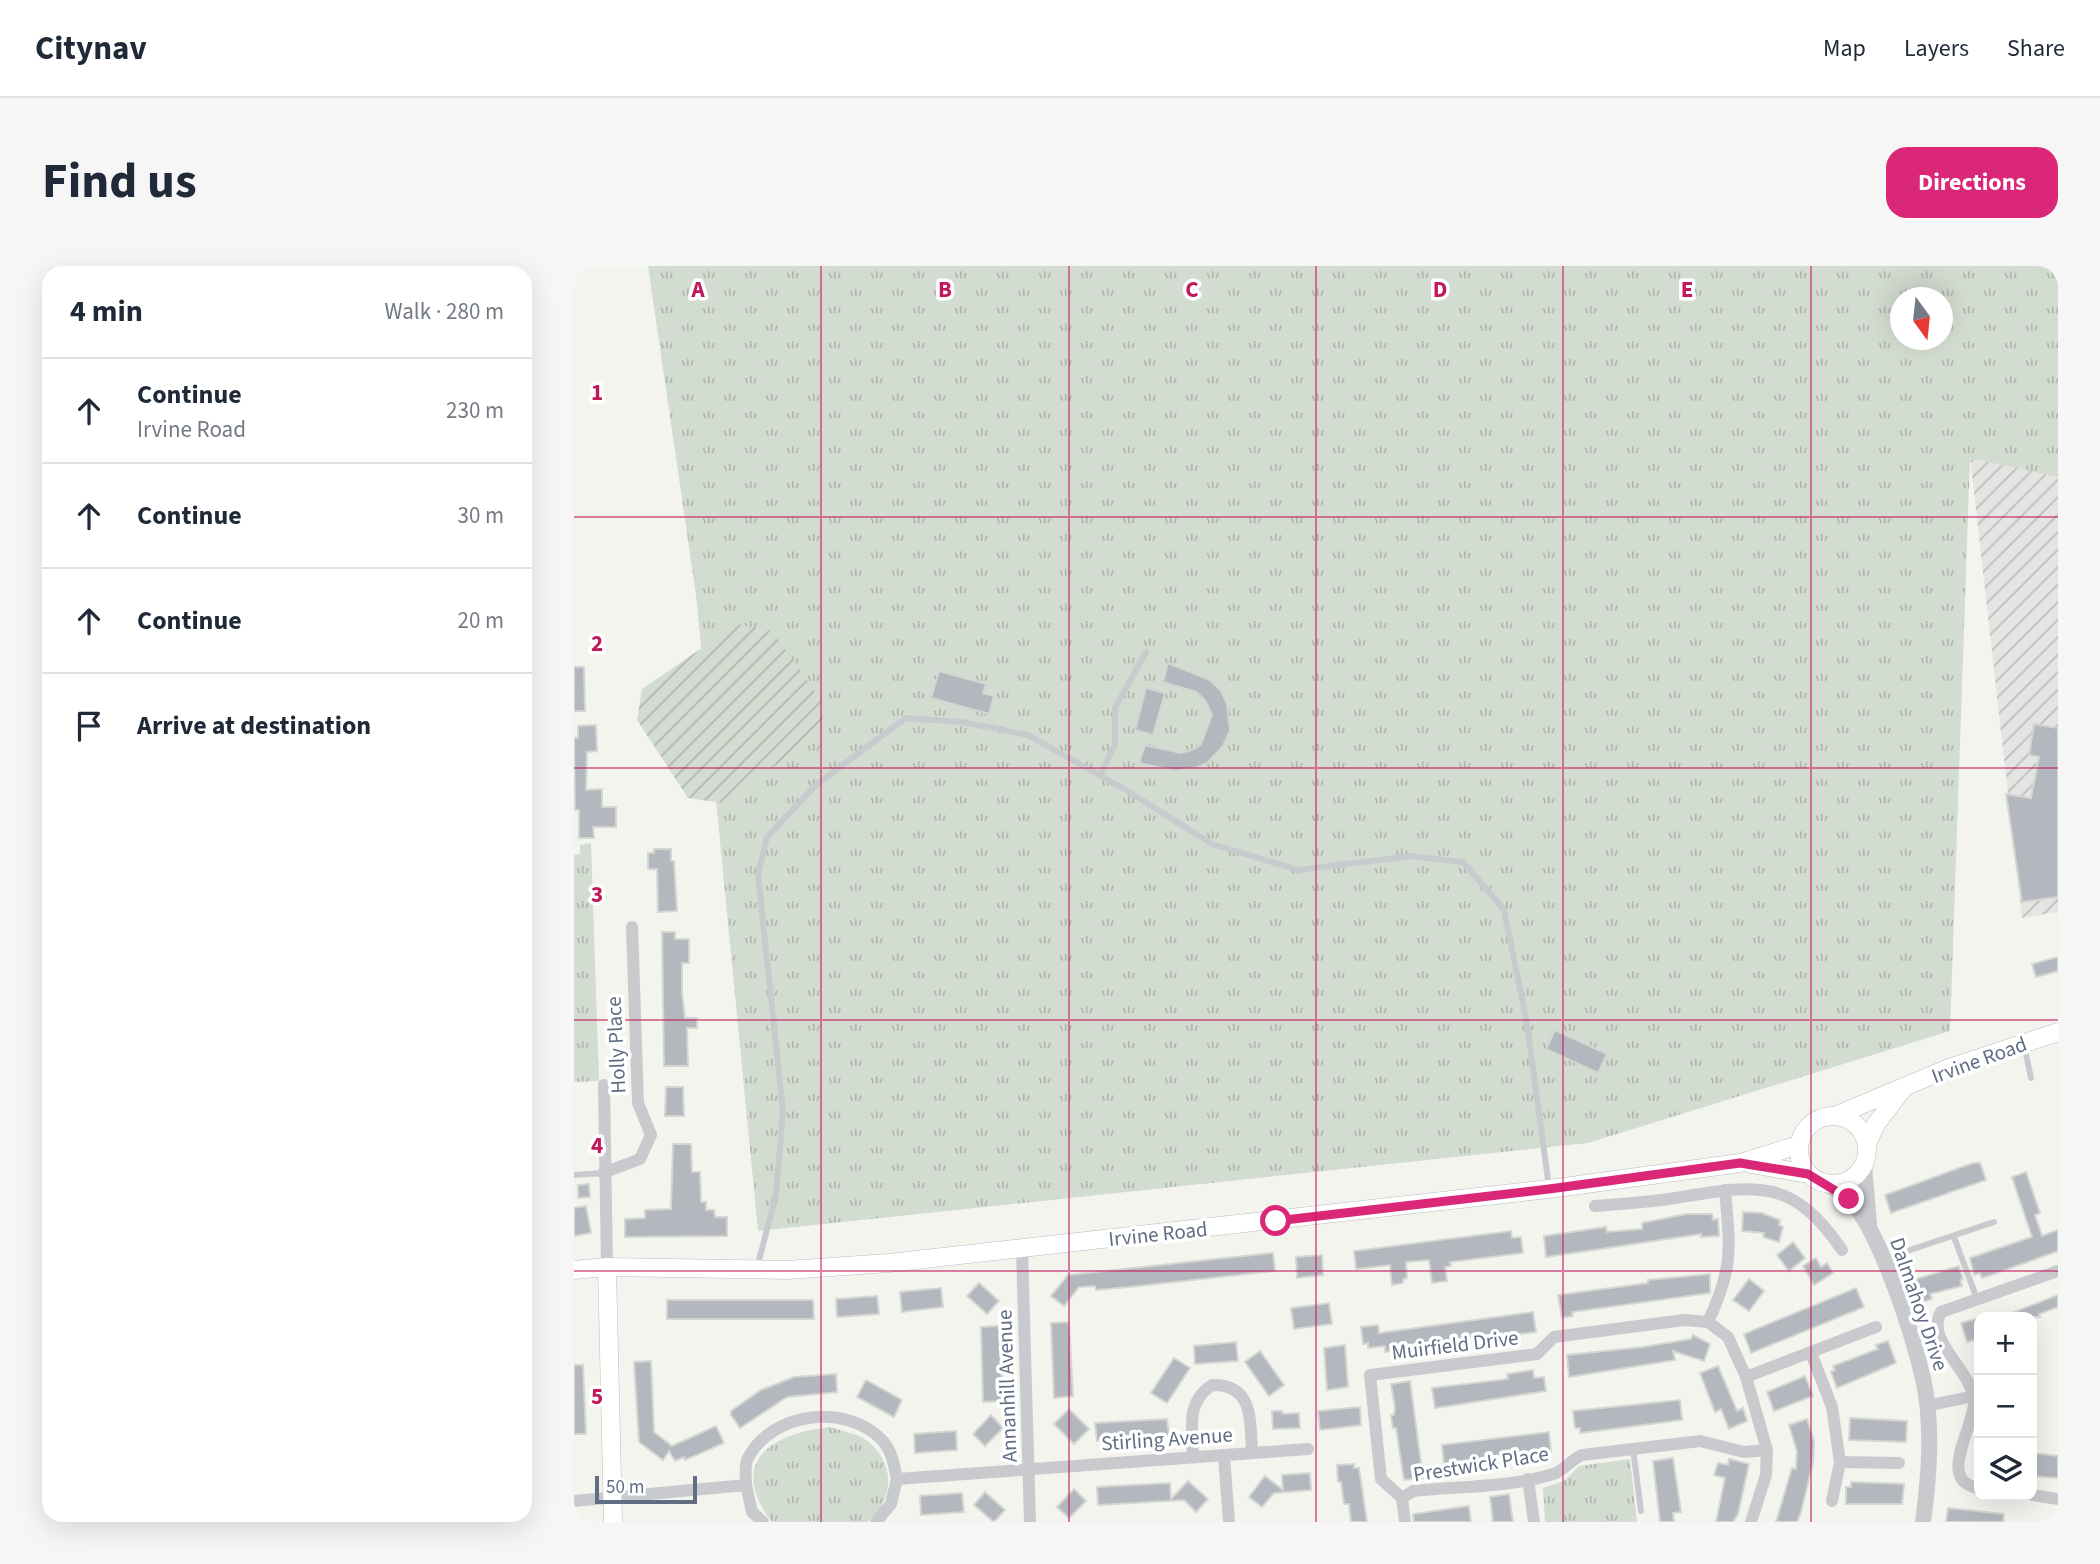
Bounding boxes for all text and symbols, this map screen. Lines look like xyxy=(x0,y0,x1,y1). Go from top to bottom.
text: Citynav xyxy=(35,25,147,72)
text: Map xyxy=(1823,31,1866,66)
text: Layers xyxy=(1904,31,1969,66)
text: Share xyxy=(2007,31,2065,66)
text: Find us xyxy=(42,147,197,217)
button: Directions xyxy=(1886,147,2058,218)
text: A xyxy=(690,273,705,306)
text: B xyxy=(938,273,952,306)
text: C xyxy=(1185,273,1199,306)
text: D xyxy=(1433,273,1447,306)
text: E xyxy=(1681,273,1693,306)
north arrow xyxy=(1890,287,1953,350)
text: 4 min xyxy=(70,290,143,333)
text: Walk · 280 m xyxy=(385,295,504,328)
text: Continue xyxy=(137,376,242,413)
text: 1 xyxy=(591,376,603,409)
icon: ahead xyxy=(70,392,108,430)
text: 230 m xyxy=(446,394,504,427)
text: Irvine Road xyxy=(137,413,246,446)
icon: ahead xyxy=(70,497,108,535)
text: Continue xyxy=(137,497,242,534)
text: 30 m xyxy=(457,499,504,532)
icon: ahead xyxy=(70,602,108,640)
text: Continue xyxy=(137,602,242,639)
text: 20 m xyxy=(457,604,504,637)
text: 2 xyxy=(591,627,603,660)
icon: arrive xyxy=(70,707,108,745)
text: Arrive at destination xyxy=(137,707,371,744)
text: 3 xyxy=(591,878,603,911)
street label: Holly Place xyxy=(598,996,634,1094)
street label: Irvine Road xyxy=(1927,1029,2031,1091)
text: 4 xyxy=(591,1129,603,1162)
route end xyxy=(1833,1183,1864,1214)
route start xyxy=(1260,1205,1291,1236)
street label: Irvine Road xyxy=(1107,1214,1209,1254)
street label: Dalmahoy Drive xyxy=(1882,1233,1956,1375)
street label: Annanhill Avenue xyxy=(989,1309,1025,1463)
map controls xyxy=(1974,1312,2037,1501)
button: + xyxy=(1974,1312,2037,1375)
street label: Muirfield Drive xyxy=(1390,1322,1520,1368)
button: − xyxy=(1974,1375,2037,1438)
text: 5 xyxy=(591,1380,603,1413)
street label: Stirling Avenue xyxy=(1100,1419,1234,1459)
street label: Prestwick Place xyxy=(1411,1438,1551,1490)
button: layers xyxy=(1974,1438,2037,1501)
scale bar xyxy=(595,1473,696,1505)
text: 50 m xyxy=(606,1474,644,1501)

